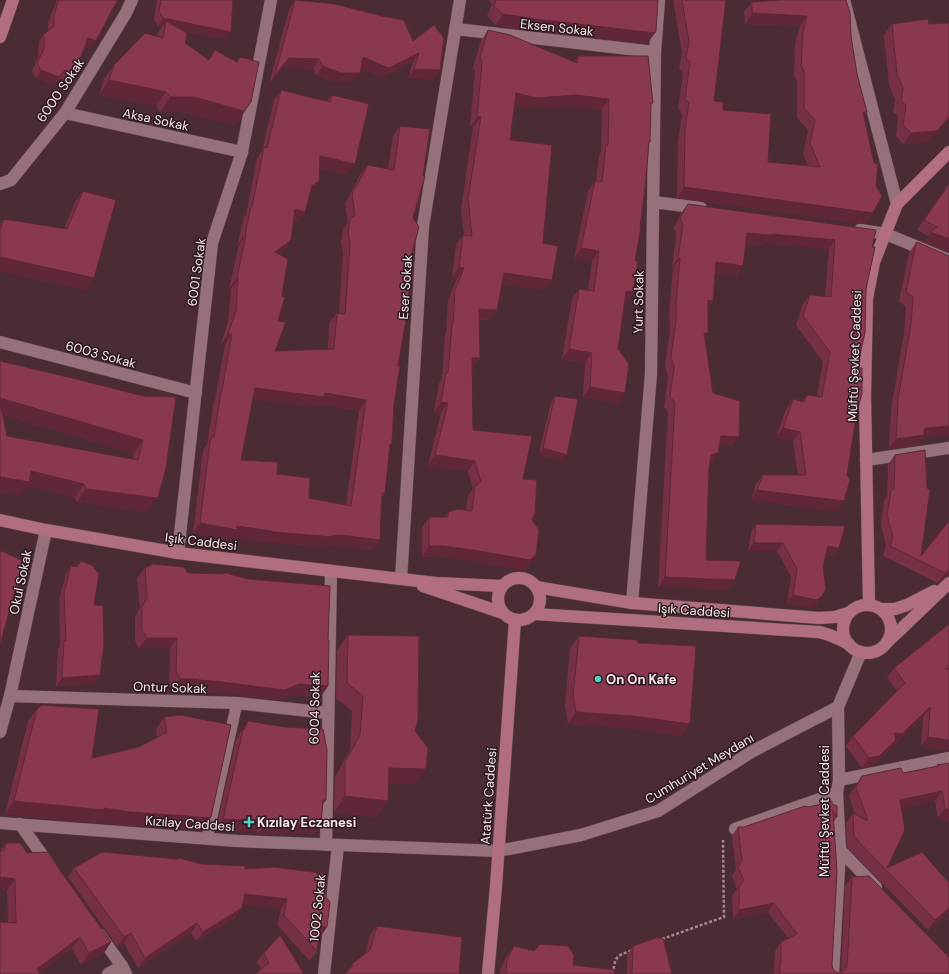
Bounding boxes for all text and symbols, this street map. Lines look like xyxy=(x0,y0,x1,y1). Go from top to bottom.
street label: Eksen Sokak xyxy=(519,15,595,40)
street label: 6000 Sokak xyxy=(33,55,88,126)
street label: Aksa Sokak xyxy=(121,104,191,135)
street label: 6001 Sokak xyxy=(183,236,210,307)
street label: Eser Sokak xyxy=(395,254,416,320)
street label: Yurt Sokak xyxy=(629,270,648,334)
street label: Müftü Şevket Caddesi xyxy=(844,290,865,422)
street label: 6003 Sokak xyxy=(64,337,138,372)
street label: Işık Caddesi xyxy=(164,529,238,554)
street label: Okul Sokak xyxy=(5,548,36,616)
street label: Işık Caddesi xyxy=(657,600,731,621)
street label: 6004 Sokak xyxy=(305,671,324,744)
place label: On On Kafe xyxy=(606,671,677,688)
marker: On On Kafe xyxy=(593,674,603,684)
street label: Ontur Sokak xyxy=(133,678,208,697)
street label: Cumhuriyet Meydanı xyxy=(642,729,757,808)
street label: Müftü Şevket Caddesi xyxy=(816,745,833,877)
street label: Atatürk Caddesi xyxy=(477,747,500,845)
street label: Kızılay Caddesi xyxy=(145,812,235,835)
place label: Kızılay Eczanesi xyxy=(257,814,356,831)
marker: Kızılay Eczanesi xyxy=(244,817,254,827)
street label: 1002 Sokak xyxy=(305,873,330,943)

